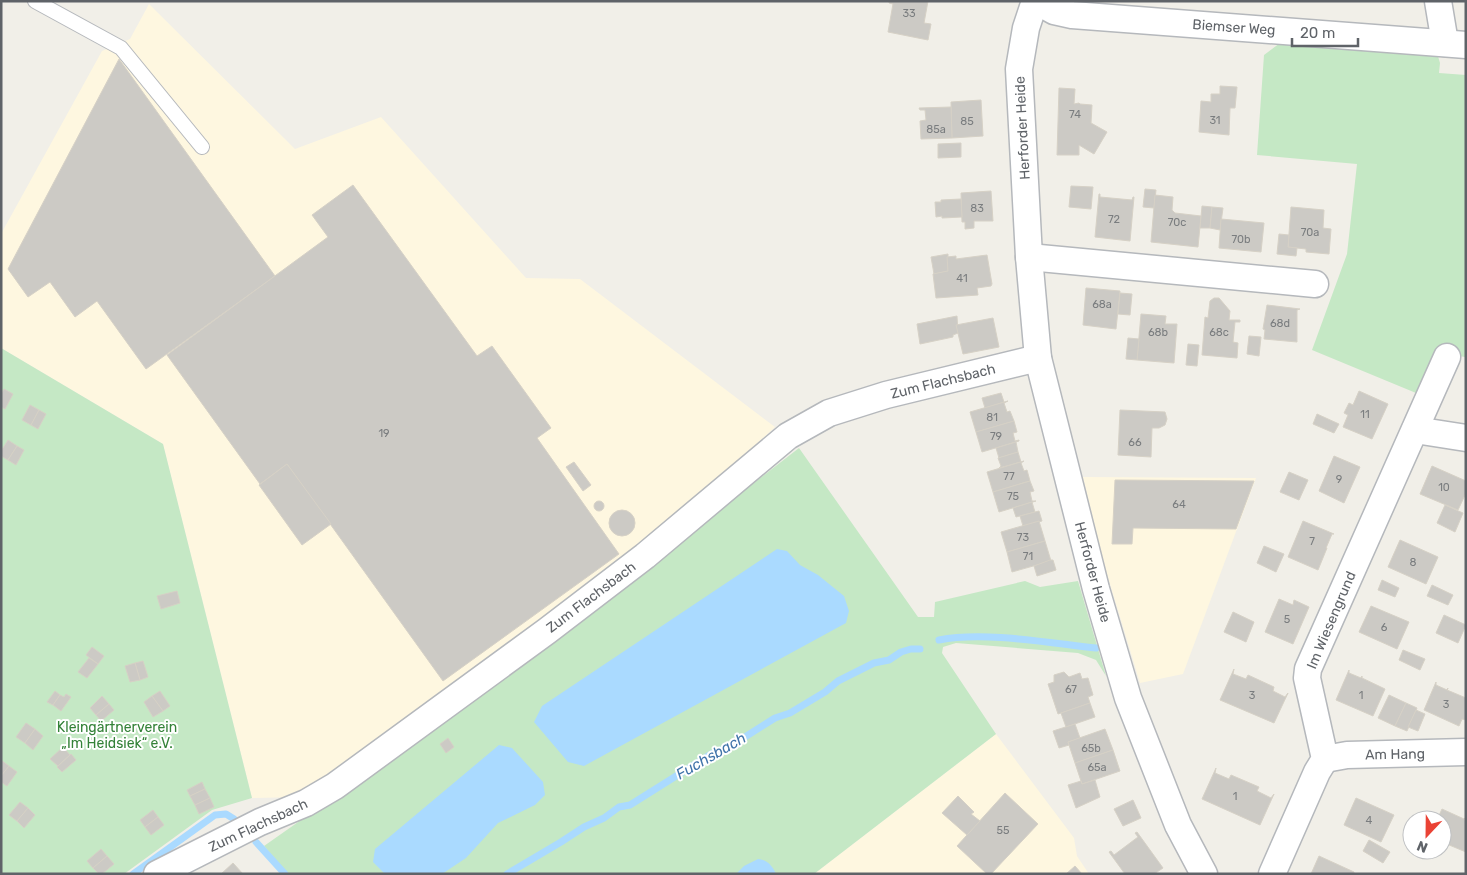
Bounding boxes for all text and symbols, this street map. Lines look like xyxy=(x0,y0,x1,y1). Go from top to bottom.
house number: 33 xyxy=(902,7,916,20)
scale bar xyxy=(1292,15,1358,47)
street label: Biemser Weg xyxy=(1192,16,1276,39)
text: 20 m xyxy=(1300,24,1335,42)
street label: Herforder Heide xyxy=(1011,76,1034,180)
house number: 74 xyxy=(1069,108,1081,121)
house number: 31 xyxy=(1209,114,1221,127)
house number: 85 xyxy=(960,115,974,128)
house number: 85a xyxy=(926,123,946,136)
house number: 83 xyxy=(970,202,984,215)
house number: 72 xyxy=(1108,213,1120,226)
house number: 70c xyxy=(1168,216,1186,229)
house number: 70a xyxy=(1301,226,1319,239)
house number: 70b xyxy=(1231,233,1251,246)
house number: 41 xyxy=(956,272,968,285)
house number: 68a xyxy=(1092,298,1112,311)
house number: 68d xyxy=(1270,317,1290,330)
house number: 68b xyxy=(1148,326,1168,339)
house number: 68c xyxy=(1209,326,1229,339)
street label: Zum Flachsbach xyxy=(889,360,997,403)
house number: 11 xyxy=(1360,408,1370,421)
house number: 81 xyxy=(986,411,998,424)
house number: 19 xyxy=(378,427,390,440)
house number: 79 xyxy=(990,430,1002,443)
house number: 66 xyxy=(1128,436,1142,449)
house number: 77 xyxy=(1003,470,1015,483)
house number: 9 xyxy=(1336,473,1342,486)
house number: 10 xyxy=(1438,481,1450,494)
house number: 75 xyxy=(1007,490,1020,503)
house number: 64 xyxy=(1172,498,1186,511)
street label: Herforder Heide xyxy=(1071,520,1114,625)
house number: 73 xyxy=(1017,531,1030,544)
house number: 7 xyxy=(1309,535,1315,548)
house number: 71 xyxy=(1023,550,1033,563)
house number: 8 xyxy=(1410,556,1417,569)
street label: Zum Flachsbach xyxy=(543,558,639,637)
street label: Im Wiesengrund xyxy=(1303,569,1360,672)
house number: 5 xyxy=(1284,613,1291,626)
house number: 6 xyxy=(1381,621,1388,634)
house number: 67 xyxy=(1065,683,1077,696)
house number: 3 xyxy=(1249,689,1256,702)
house number: 1 xyxy=(1359,689,1363,702)
house number: 3 xyxy=(1443,698,1450,711)
park label: Kleingärtnerverein „Im Heidsiek“ e.V. xyxy=(57,719,177,752)
water label: Fuchsbach xyxy=(673,729,749,783)
house number: 65b xyxy=(1081,742,1101,755)
street label: Am Hang xyxy=(1365,745,1425,764)
house number: 65a xyxy=(1087,761,1107,774)
house number: 1 xyxy=(1233,790,1237,803)
street label: Zum Flachsbach xyxy=(206,795,311,856)
north arrow xyxy=(1402,810,1452,860)
house number: 4 xyxy=(1366,814,1373,827)
house number: 55 xyxy=(996,824,1010,837)
text: N xyxy=(1414,837,1430,856)

